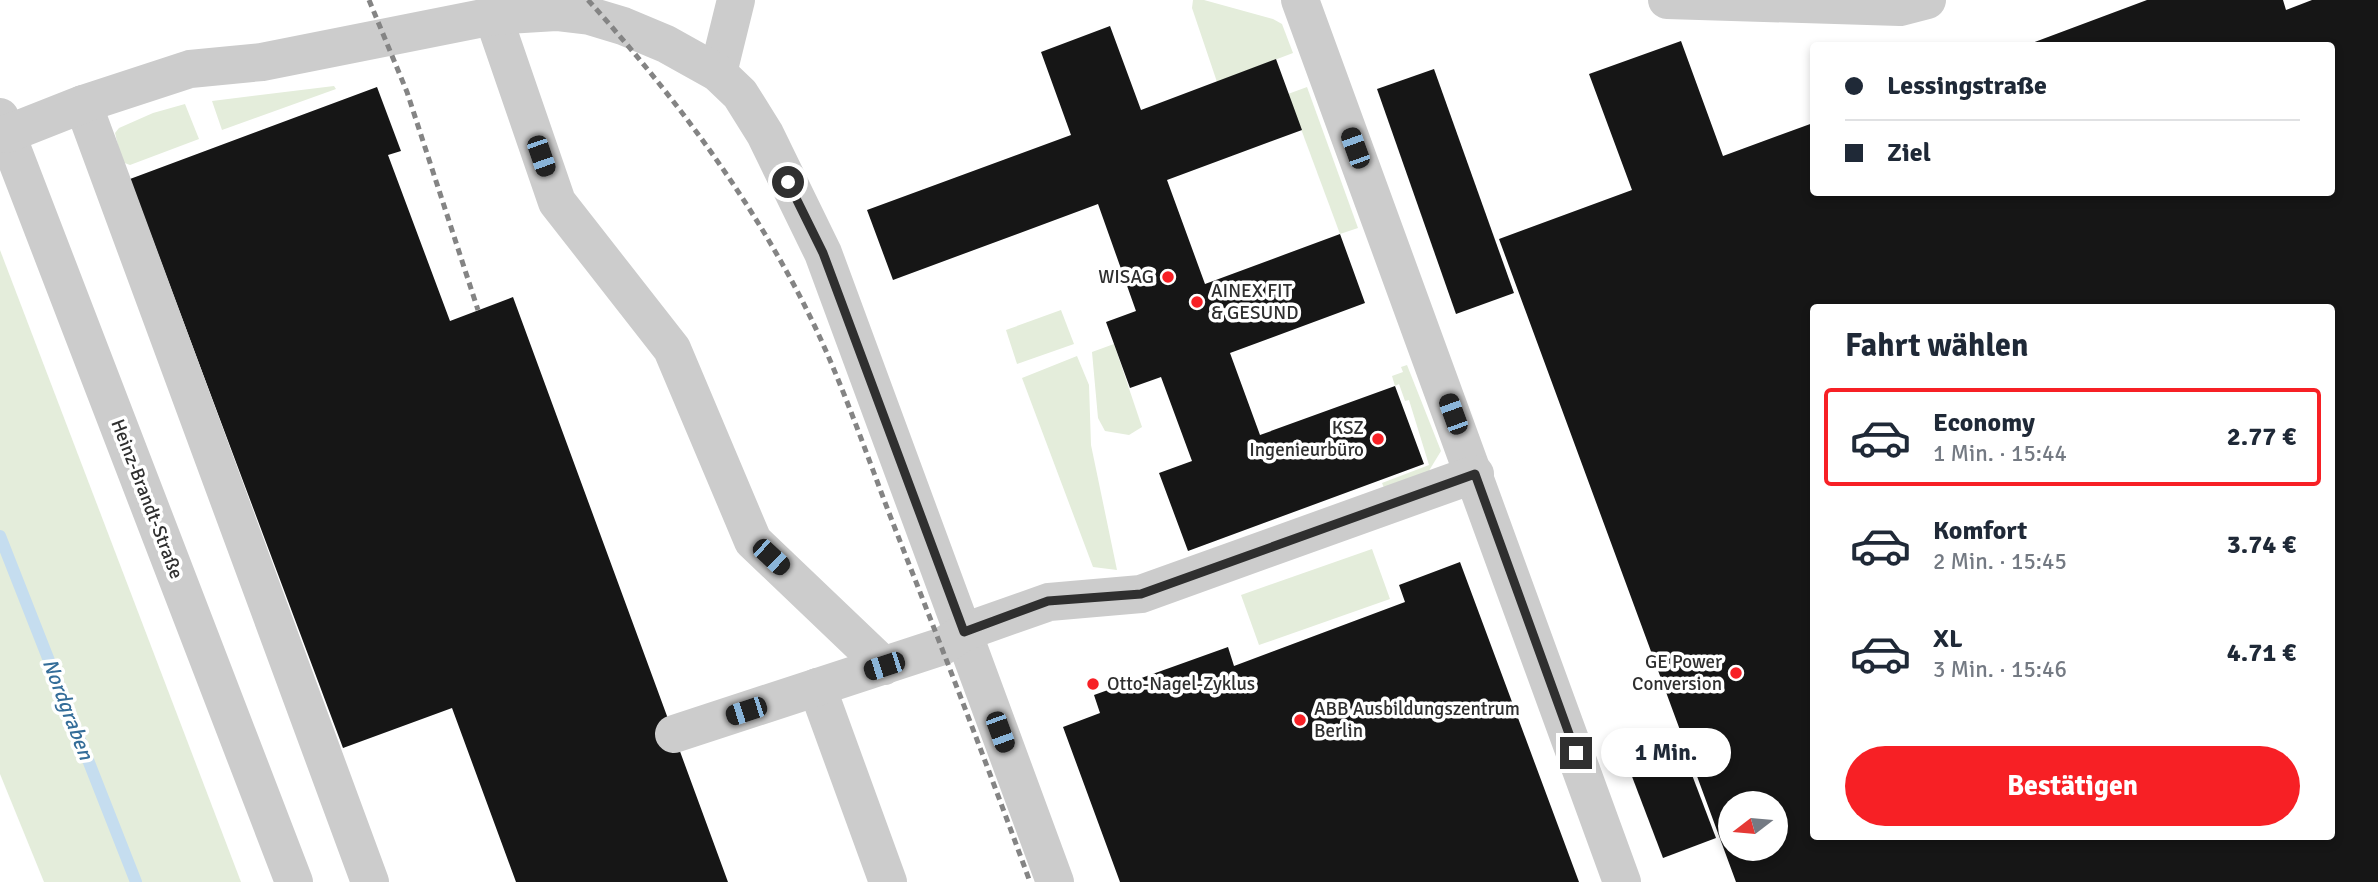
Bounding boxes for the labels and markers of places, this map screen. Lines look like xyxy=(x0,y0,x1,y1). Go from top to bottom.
place label: WISAG xyxy=(1098,265,1154,289)
marker: WISAG xyxy=(1160,269,1176,285)
place label: AINEX FIT & GESUND xyxy=(1211,279,1298,325)
marker: AINEX FIT & GESUND xyxy=(1189,294,1205,310)
place label: KSZ Ingenieurbüro xyxy=(1249,416,1364,462)
marker: KSZ Ingenieurbüro xyxy=(1370,431,1386,447)
place label: GE Power Conversion xyxy=(1632,650,1722,696)
marker: GE Power Conversion xyxy=(1728,665,1744,681)
place label: Otto-Nagel-Zyklus xyxy=(1107,672,1255,696)
marker: Otto-Nagel-Zyklus xyxy=(1085,676,1101,692)
place label: ABB Ausbildungszentrum Berlin xyxy=(1314,697,1520,743)
marker: ABB Ausbildungszentrum Berlin xyxy=(1292,712,1308,728)

